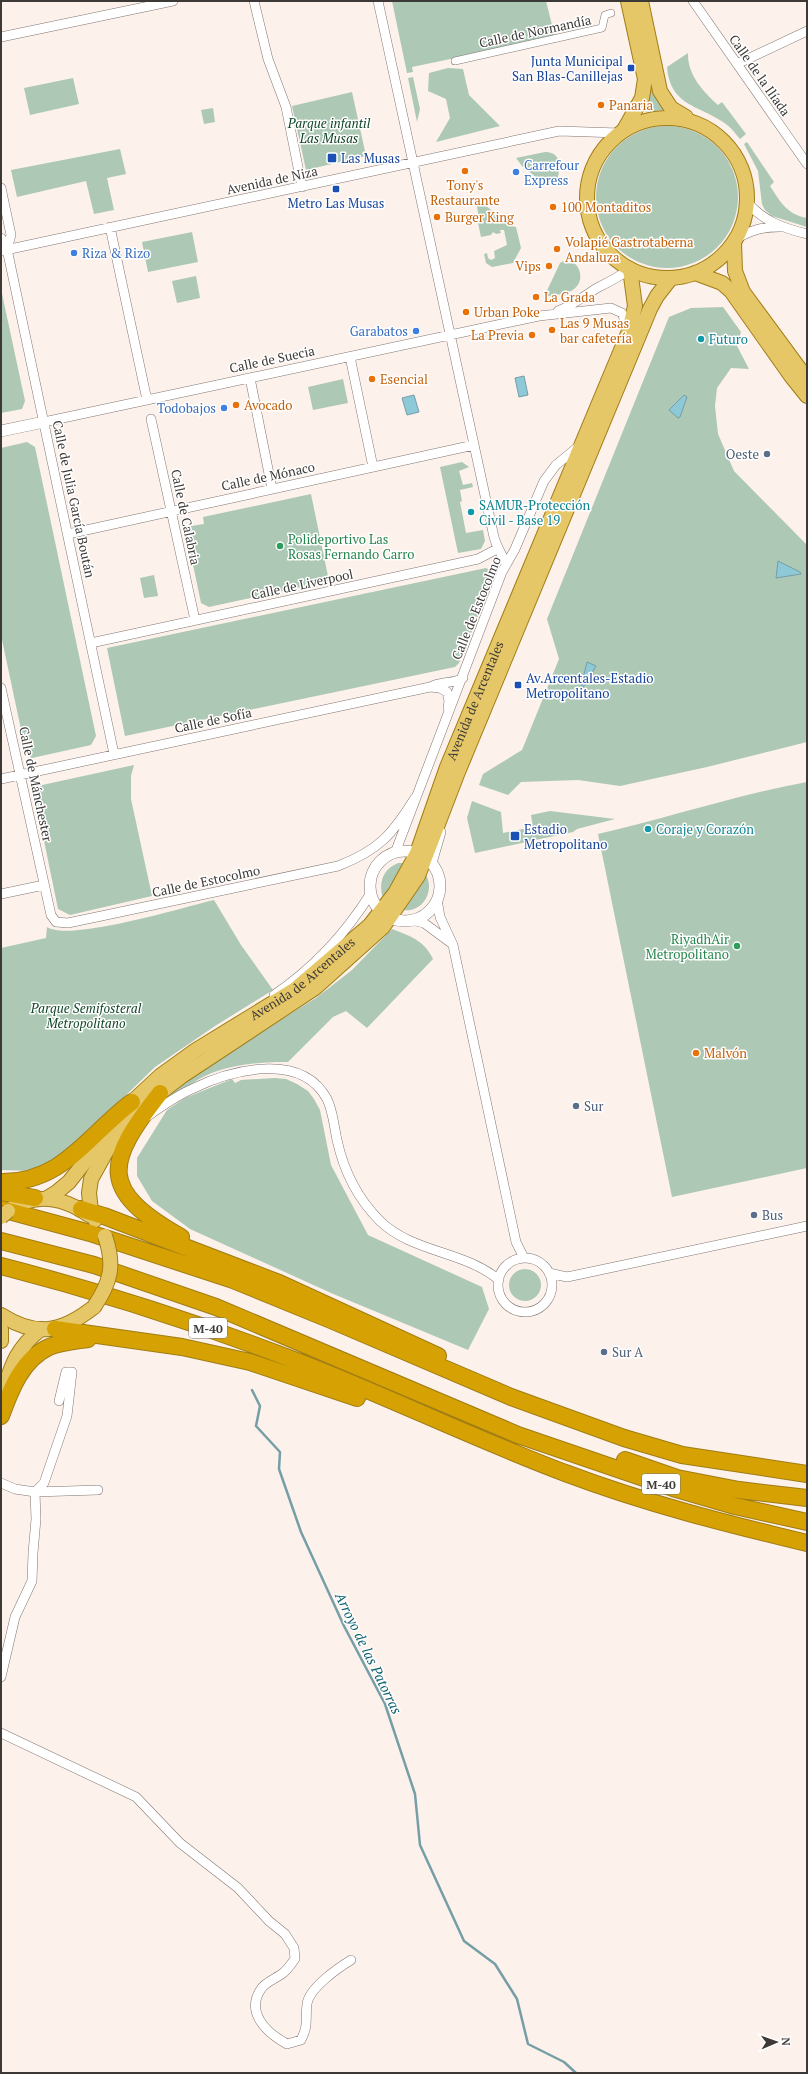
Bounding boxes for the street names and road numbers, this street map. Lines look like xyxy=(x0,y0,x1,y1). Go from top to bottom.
street label: Calle de Normandía xyxy=(477,10,593,52)
street label: Calle de la Ilíada xyxy=(725,31,795,120)
street label: Avenida de Niza xyxy=(225,161,320,198)
street label: Calle de Suecia xyxy=(228,341,317,377)
street label: Calle de Julia García Boután xyxy=(48,418,100,580)
street label: Calle de Mónaco xyxy=(220,457,316,495)
street label: Calle de Calabria xyxy=(167,468,205,567)
street label: Calle de Estocolmo xyxy=(447,554,505,662)
street label: Calle de Liverpool xyxy=(249,564,355,604)
street label: Avenida de Arcentales xyxy=(442,638,508,763)
street label: Calle de Sofía xyxy=(173,703,254,737)
street label: Calle de Mánchester xyxy=(15,725,57,843)
street label: Calle de Estocolmo xyxy=(150,861,262,901)
street label: Avenida de Arcentales xyxy=(246,933,359,1024)
road number: M-40 xyxy=(189,1318,227,1338)
road number: M-40 xyxy=(642,1474,680,1494)

